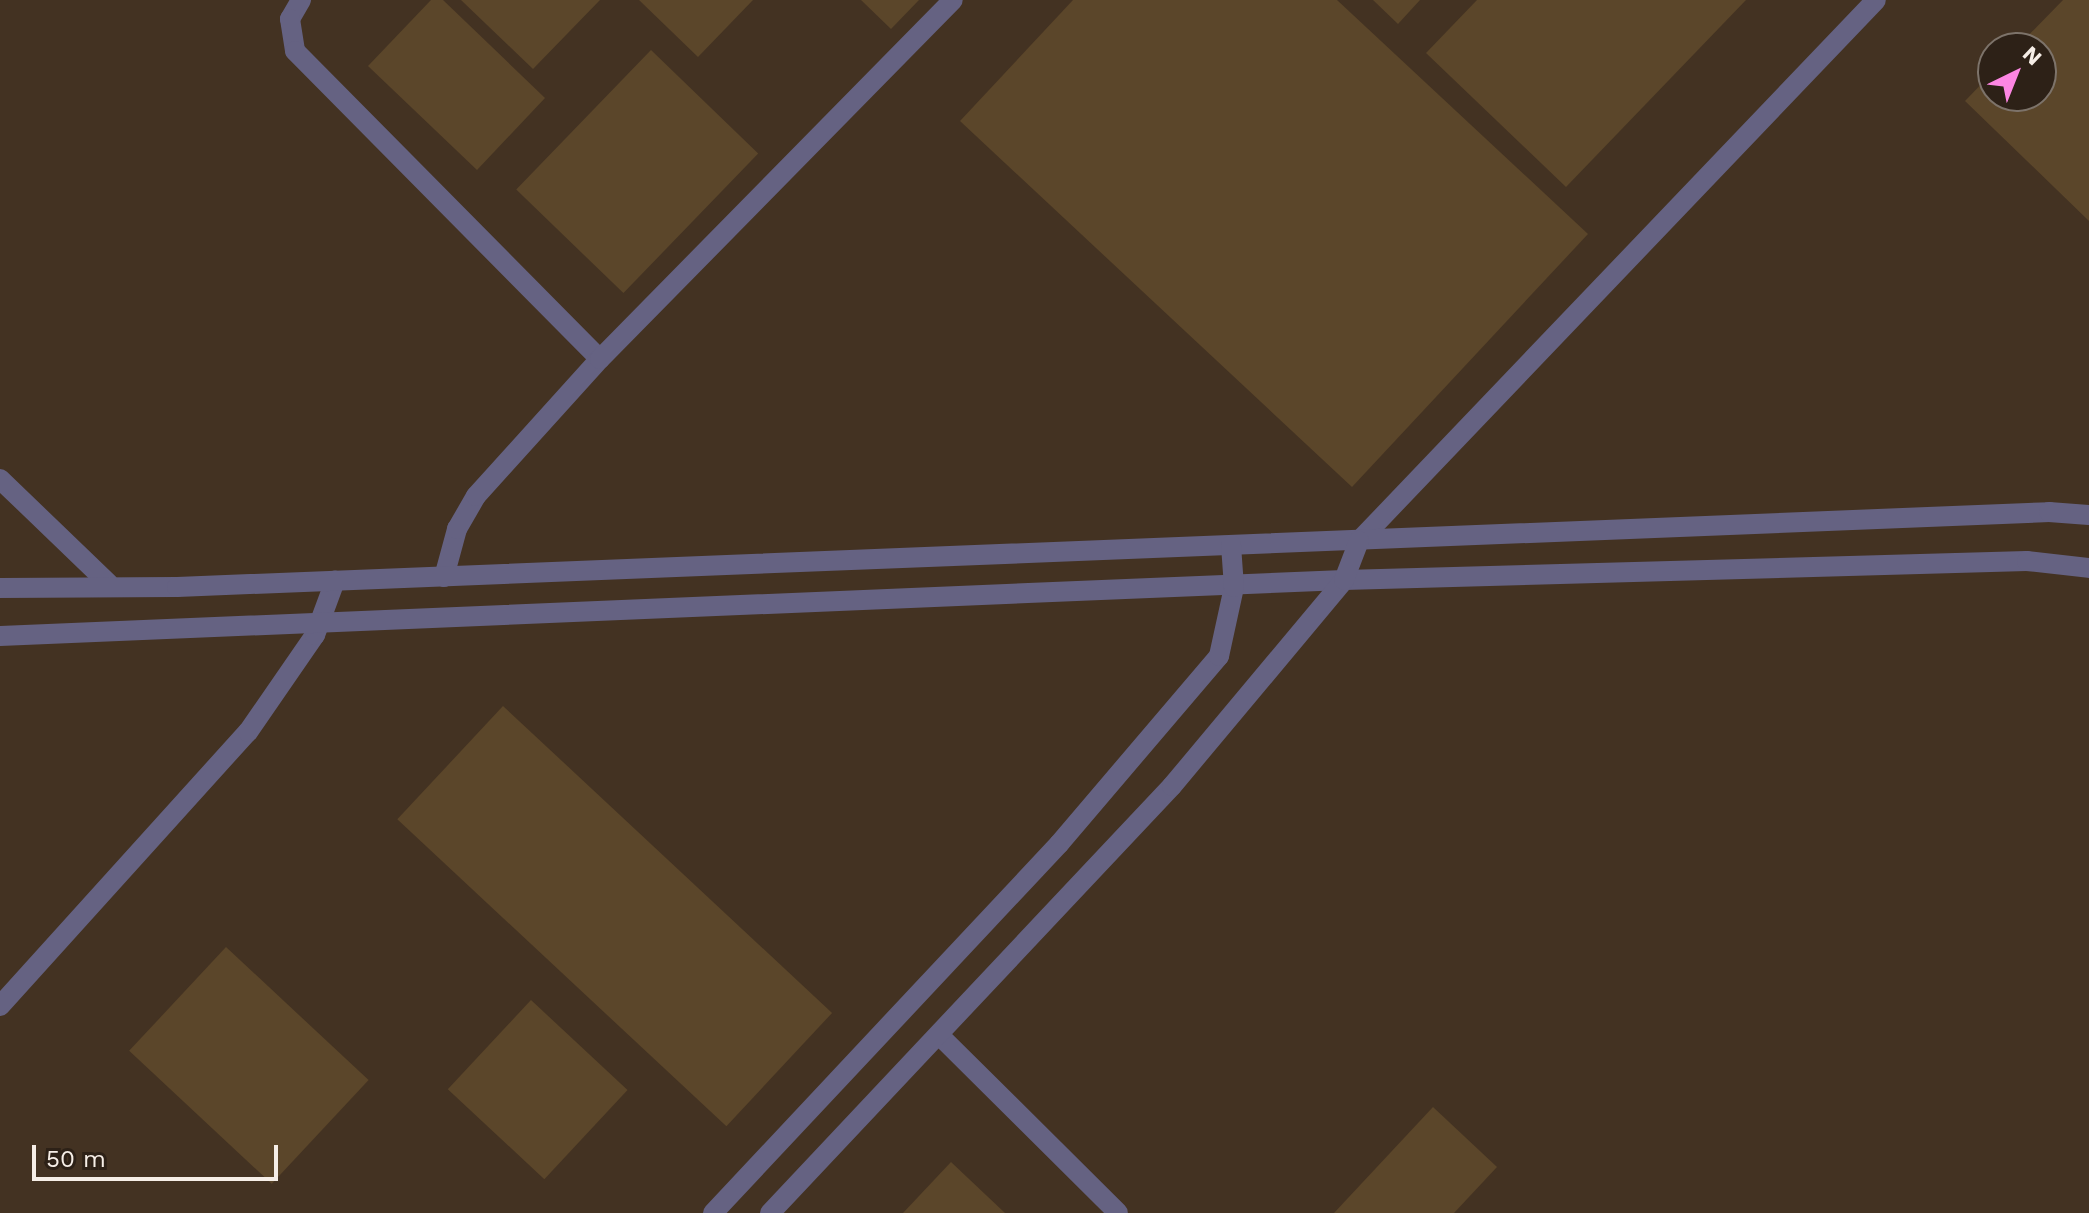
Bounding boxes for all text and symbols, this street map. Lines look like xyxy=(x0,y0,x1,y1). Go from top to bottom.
north arrow xyxy=(1977,32,2057,112)
text: N xyxy=(2018,41,2047,70)
scale bar xyxy=(36,1129,282,1179)
text: 50 m xyxy=(46,1145,106,1173)

